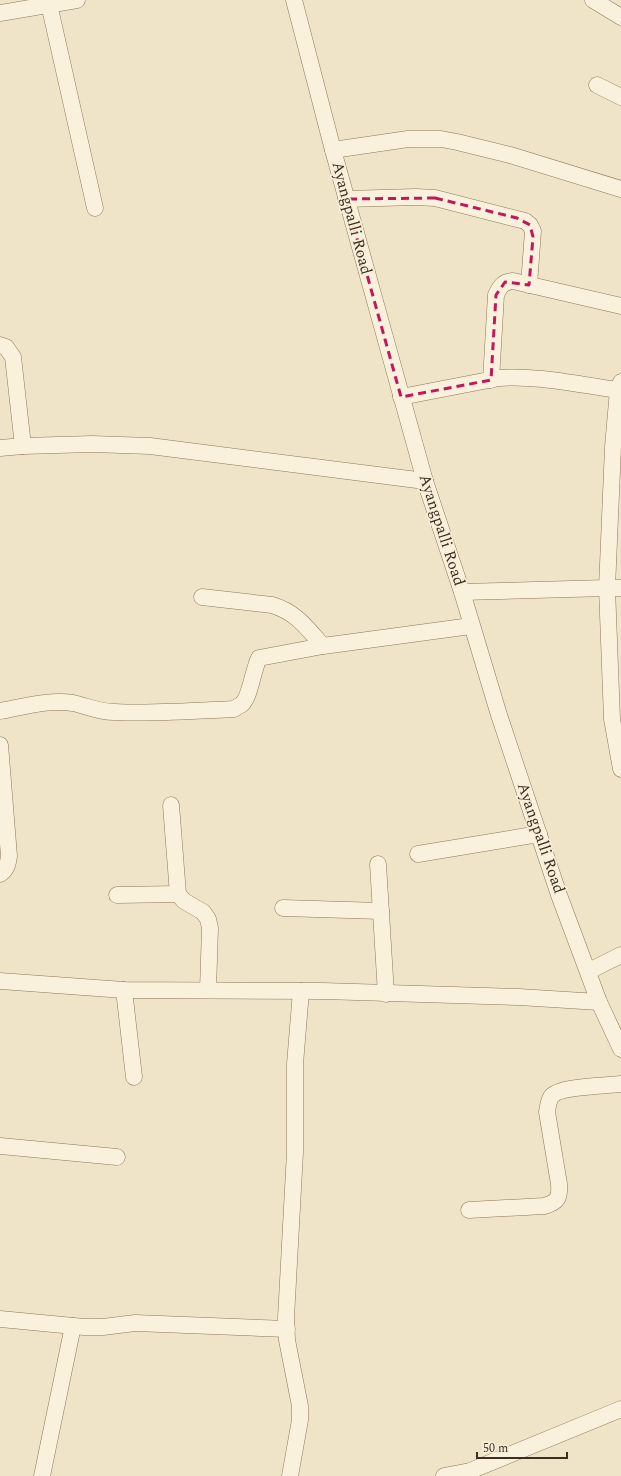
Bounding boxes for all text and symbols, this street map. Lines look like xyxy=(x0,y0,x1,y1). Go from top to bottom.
street label: Ayangpalli Road xyxy=(325,159,379,277)
street label: Ayangpalli Road xyxy=(413,471,471,589)
street label: Ayangpalli Road xyxy=(511,779,571,897)
scale bar xyxy=(477,1434,567,1460)
text: 50 m xyxy=(483,1439,508,1458)

